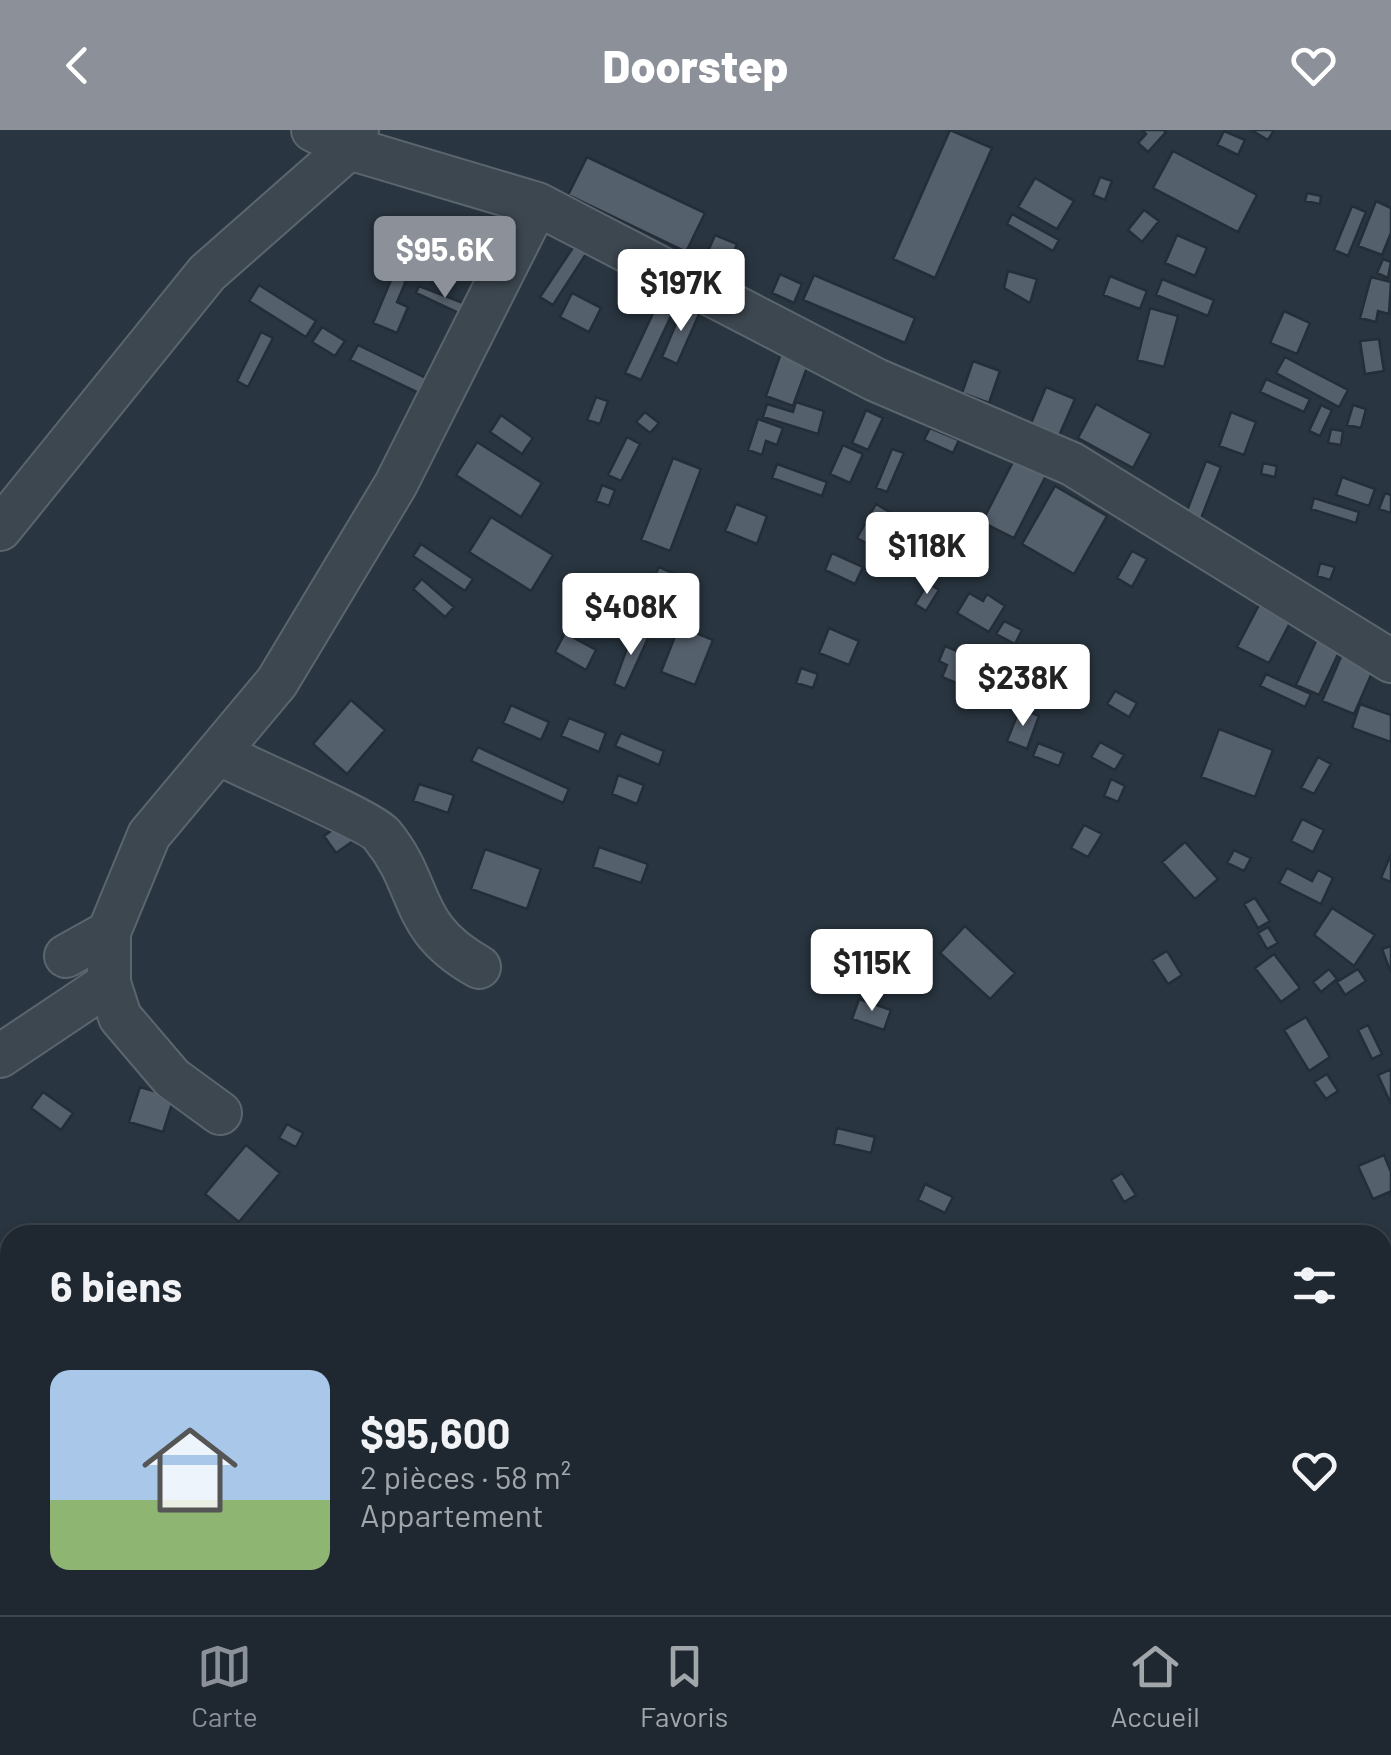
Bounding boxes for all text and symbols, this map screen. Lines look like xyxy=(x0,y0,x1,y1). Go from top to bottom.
icon: back xyxy=(50,38,105,93)
text: Doorstep xyxy=(603,38,788,92)
icon: heart xyxy=(1286,38,1341,93)
pin: $95.6K xyxy=(364,216,526,301)
text: $95.6K xyxy=(396,229,494,267)
pin: $197K xyxy=(611,249,751,334)
text: $197K xyxy=(640,262,722,300)
pin: $118K xyxy=(857,512,997,597)
text: $118K xyxy=(888,525,966,563)
pin: $408K xyxy=(561,573,701,658)
text: $408K xyxy=(584,586,678,624)
pin: $238K xyxy=(953,644,1093,729)
text: $238K xyxy=(978,657,1068,695)
pin: $115K xyxy=(802,929,942,1014)
text: $115K xyxy=(833,942,911,980)
icon: filters xyxy=(1287,1258,1342,1313)
text: 6 biens xyxy=(50,1260,182,1310)
text: $95,600 xyxy=(360,1407,511,1457)
icon: home xyxy=(130,1410,250,1530)
icon: heart xyxy=(1287,1443,1342,1498)
text: 2 pièces · 58 m² xyxy=(360,1457,571,1495)
text: Appartement xyxy=(360,1495,544,1533)
tab: Carte xyxy=(191,1639,258,1733)
tab: Favoris xyxy=(640,1639,728,1733)
tab: Accueil xyxy=(1111,1639,1200,1733)

